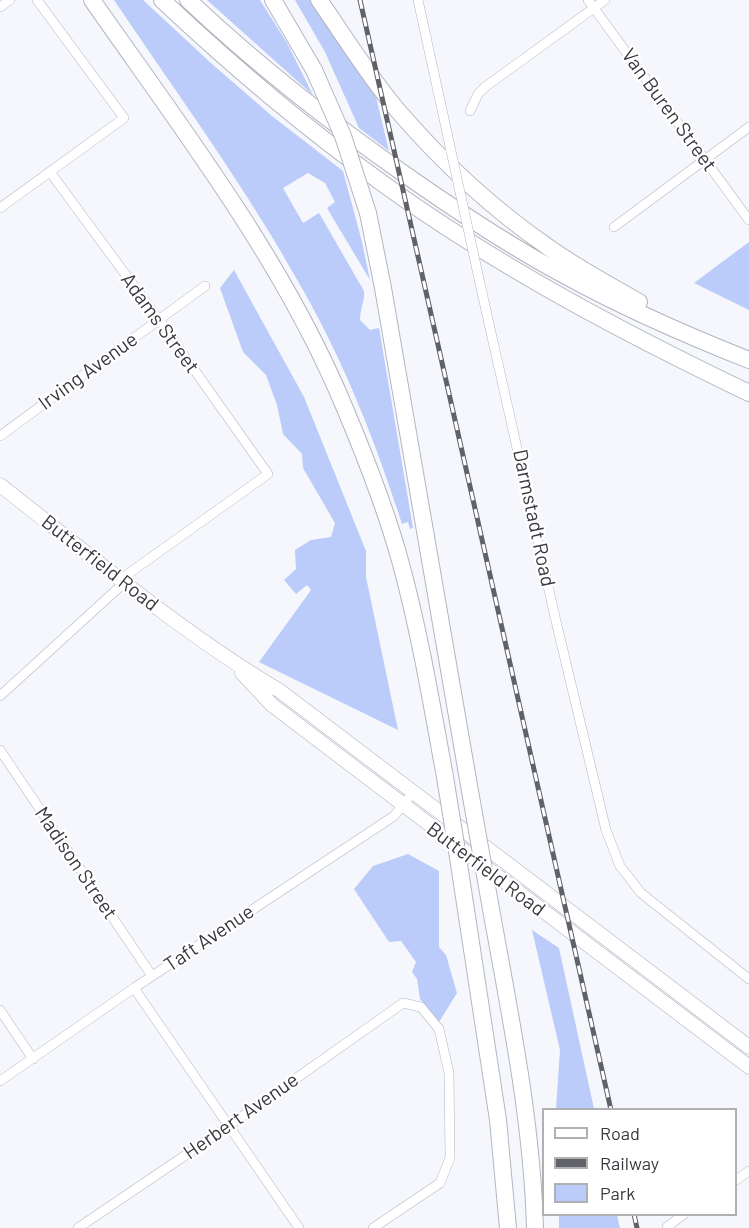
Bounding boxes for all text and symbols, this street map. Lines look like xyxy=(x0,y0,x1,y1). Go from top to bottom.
street label: Van Buren Street xyxy=(616,44,722,176)
street label: Adams Street xyxy=(116,268,204,378)
street label: Irving Avenue xyxy=(34,327,142,415)
street label: Darmstadt Road xyxy=(508,447,560,589)
street label: Butterfield Road xyxy=(37,510,163,616)
street label: Madison Street xyxy=(30,802,122,924)
street label: Butterfield Road xyxy=(422,817,550,921)
street label: Taft Avenue xyxy=(160,899,258,977)
street label: Herbert Avenue xyxy=(179,1067,303,1165)
legend xyxy=(542,1108,737,1216)
text: Road xyxy=(600,1122,640,1144)
text: Railway xyxy=(600,1152,659,1174)
text: Park xyxy=(600,1182,635,1204)

